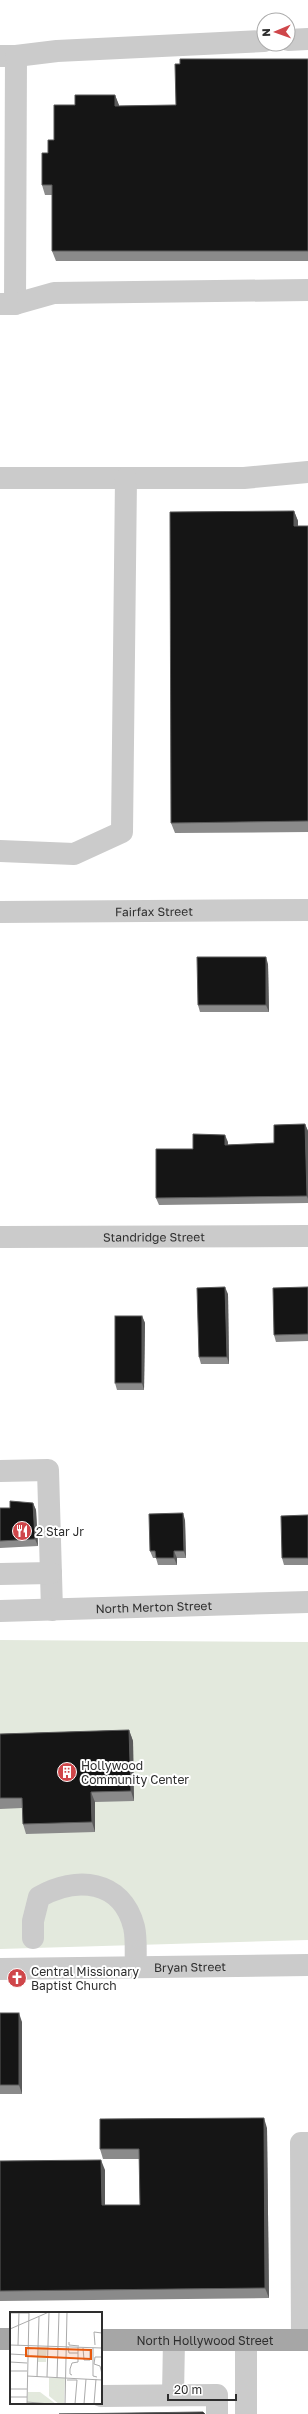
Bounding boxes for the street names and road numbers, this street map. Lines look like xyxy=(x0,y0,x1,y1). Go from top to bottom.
street label: Fairfax Street xyxy=(115,903,193,919)
street label: Standridge Street xyxy=(103,1229,205,1244)
street label: North Merton Street xyxy=(95,1597,213,1616)
street label: Bryan Street xyxy=(154,1959,226,1975)
street label: North Hollywood Street xyxy=(136,2333,274,2348)

